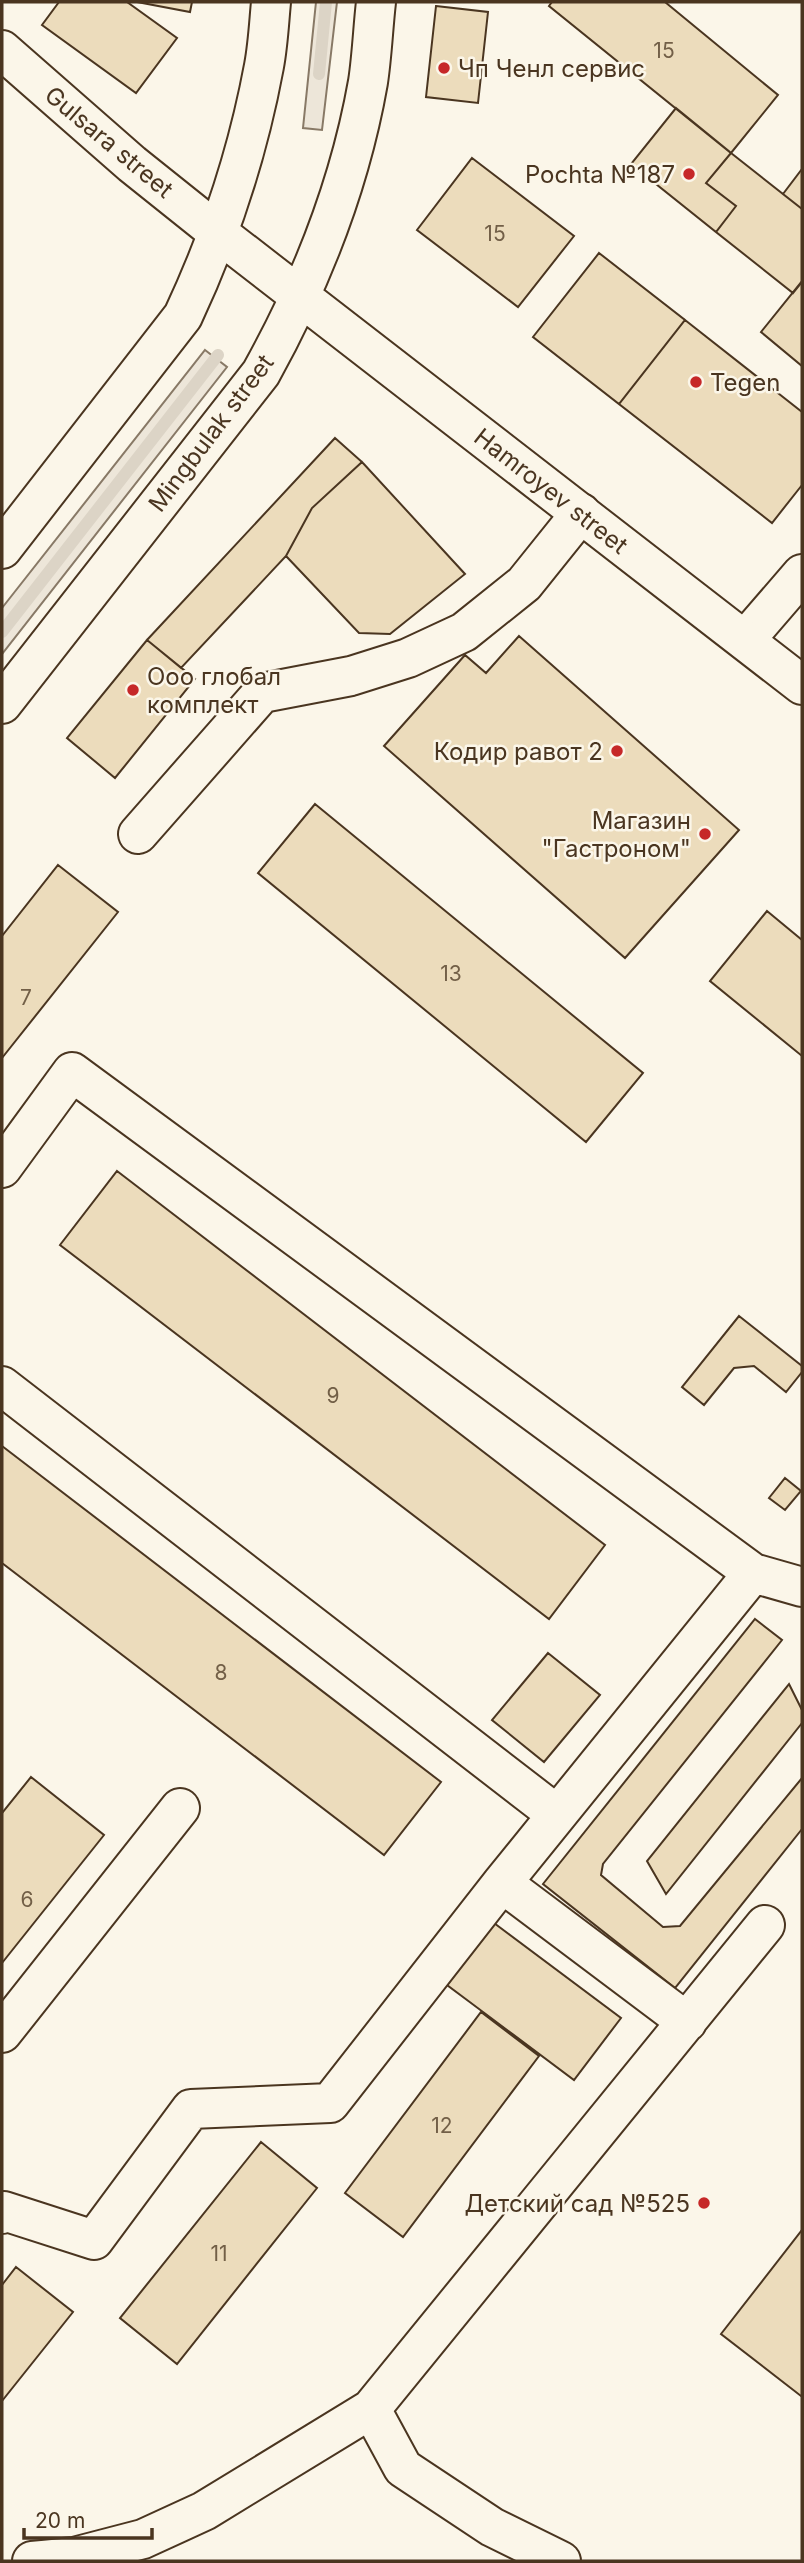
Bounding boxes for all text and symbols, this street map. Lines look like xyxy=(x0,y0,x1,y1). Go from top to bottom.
house number: 15 xyxy=(653,38,675,63)
place label: Чп Ченл сервис xyxy=(458,54,645,83)
marker: Чп Ченл сервис xyxy=(436,60,452,76)
street label: Gulsara street xyxy=(39,80,179,204)
place label: Pochta №187 xyxy=(525,160,675,189)
marker: Pochta №187 xyxy=(681,166,697,182)
house number: 15 xyxy=(484,221,506,246)
street label: Mingbulak street xyxy=(142,348,280,517)
place label: Tegen xyxy=(710,368,781,397)
marker: Tegen xyxy=(688,374,704,390)
street label: Hamroyev street xyxy=(469,422,634,560)
place label: Ооо глобал комплект xyxy=(147,662,281,719)
marker: Ооо глобал комплект xyxy=(125,682,141,698)
place label: Кодир равот 2 xyxy=(434,737,603,766)
marker: Кодир равот 2 xyxy=(609,743,625,759)
place label: Магазин "Гастроном" xyxy=(542,806,691,863)
marker: Магазин "Гастроном" xyxy=(697,826,713,842)
house number: 13 xyxy=(440,961,462,986)
house number: 7 xyxy=(20,985,32,1010)
house number: 9 xyxy=(326,1383,340,1408)
house number: 8 xyxy=(215,1660,228,1685)
house number: 6 xyxy=(20,1887,34,1912)
house number: 12 xyxy=(431,2113,453,2138)
place label: Детский сад №525 xyxy=(464,2189,690,2218)
marker: Детский сад №525 xyxy=(696,2195,712,2211)
house number: 11 xyxy=(210,2241,228,2266)
scale bar xyxy=(24,2496,152,2540)
text: 20 m xyxy=(35,2508,85,2533)

